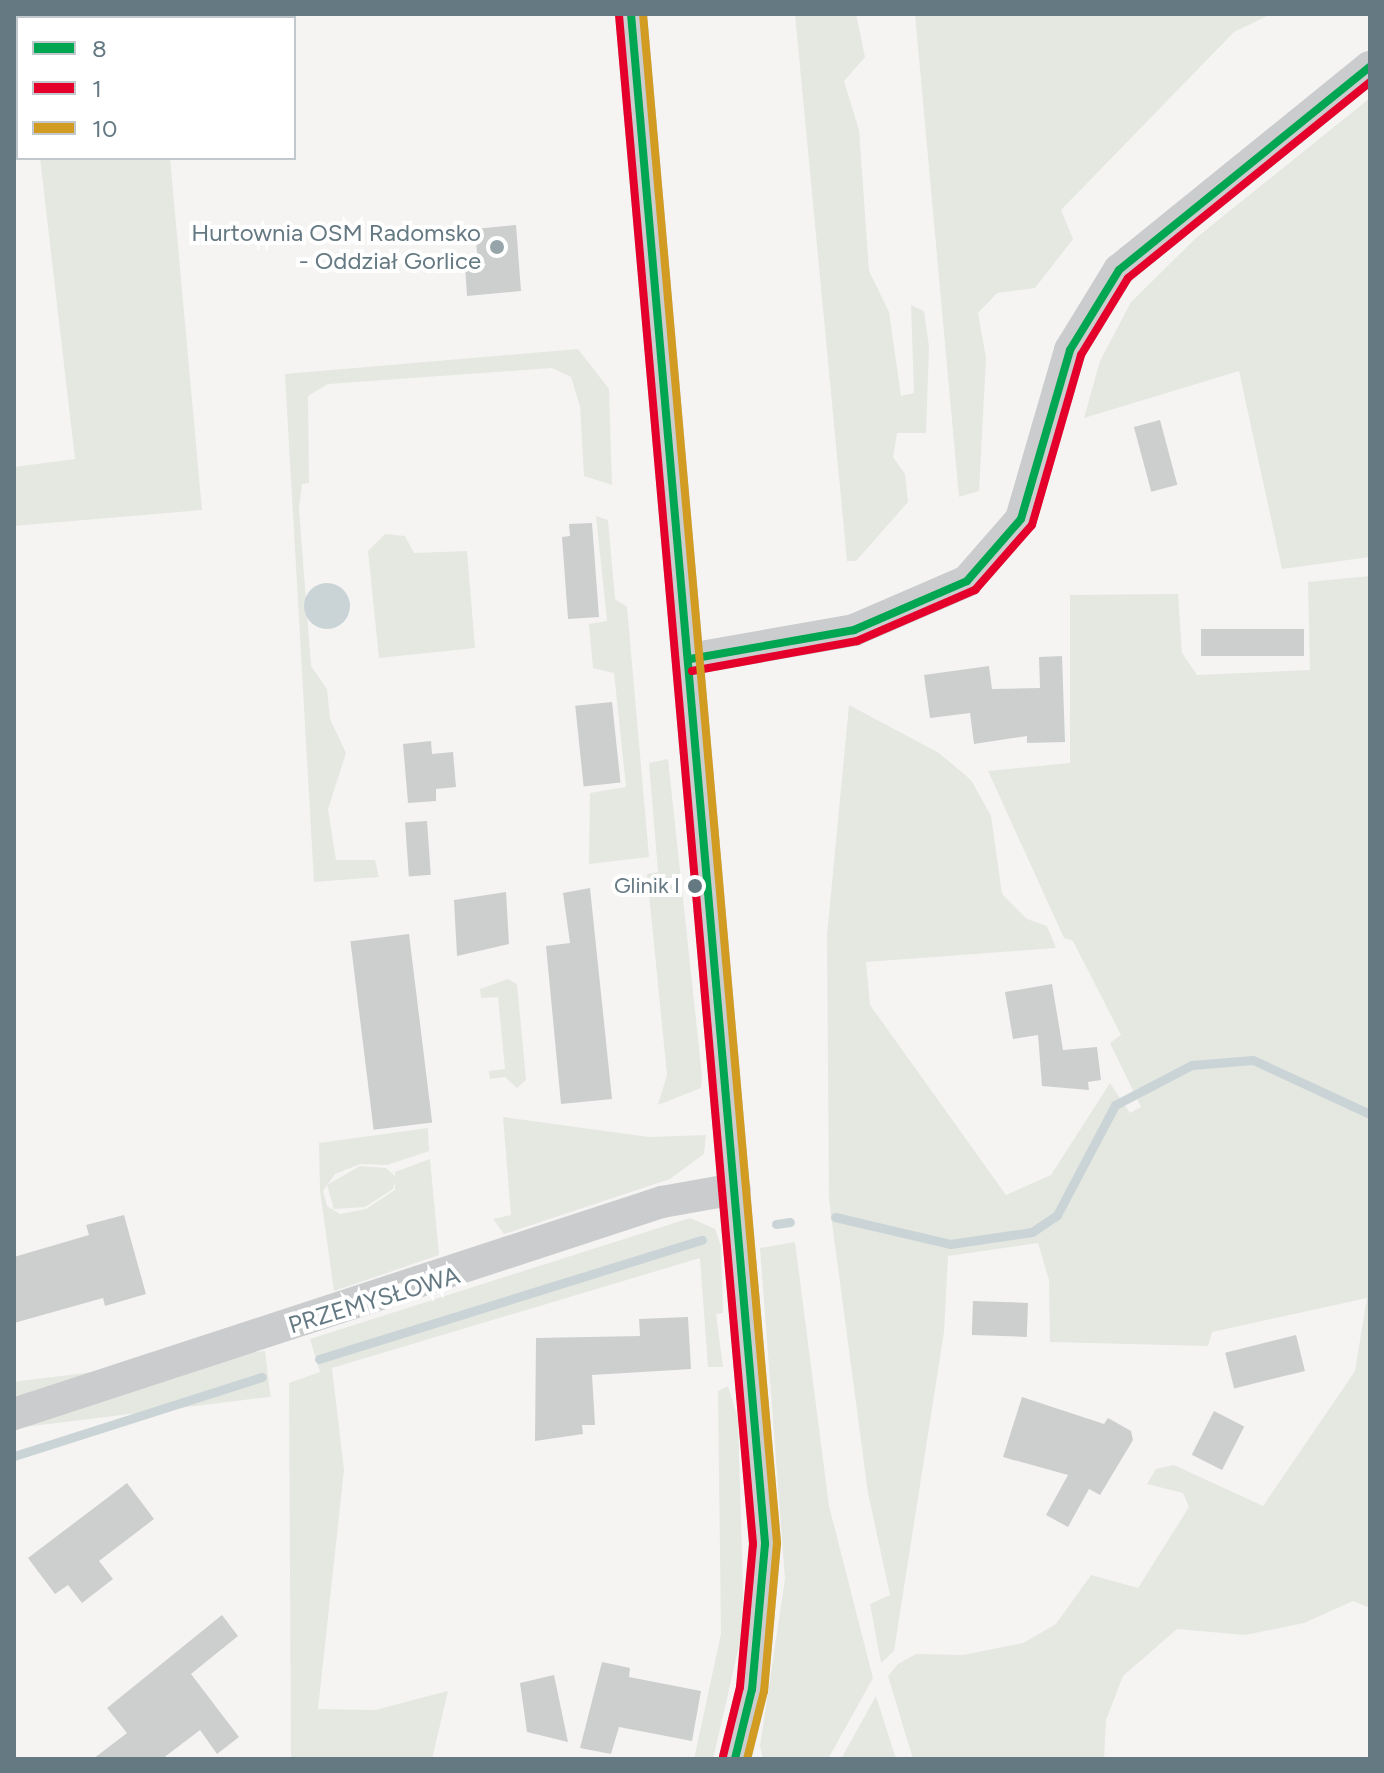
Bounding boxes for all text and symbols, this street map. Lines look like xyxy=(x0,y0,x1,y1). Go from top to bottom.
legend xyxy=(16,16,296,160)
text: 8 xyxy=(92,34,107,63)
text: 1 xyxy=(92,74,102,103)
text: 10 xyxy=(92,114,117,143)
place label: Hurtownia OSM Radomsko - Oddział Gorlice xyxy=(191,219,481,275)
marker: Hurtownia OSM Radomsko - Oddział Gorlice xyxy=(488,238,506,256)
place label: Glinik I xyxy=(614,873,680,899)
marker: Glinik I xyxy=(687,878,703,894)
street label: PRZEMYSŁOWA xyxy=(285,1260,463,1340)

